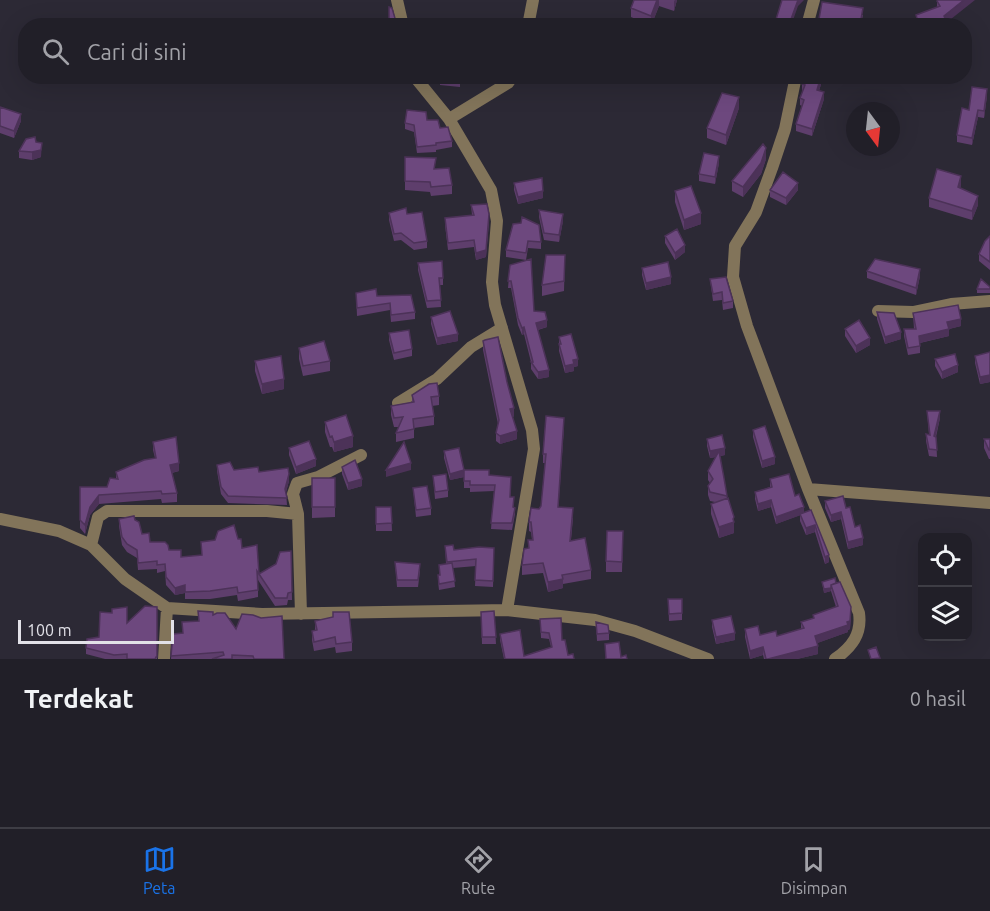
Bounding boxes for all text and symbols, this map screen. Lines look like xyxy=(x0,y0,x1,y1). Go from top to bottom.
search box xyxy=(18,18,972,84)
icon: search xyxy=(39,35,72,68)
text: Cari di sini xyxy=(87,39,187,64)
north arrow xyxy=(846,102,900,156)
map controls xyxy=(918,533,972,641)
button: locate xyxy=(918,533,972,587)
button: layers xyxy=(918,587,972,641)
scale bar xyxy=(18,617,174,644)
text: 100 m xyxy=(27,621,72,639)
text: Terdekat xyxy=(24,684,134,713)
text: 0 hasil xyxy=(910,687,966,710)
tab: Peta xyxy=(143,843,176,897)
tab: Rute xyxy=(461,843,495,897)
tab: Disimpan xyxy=(781,843,847,897)

